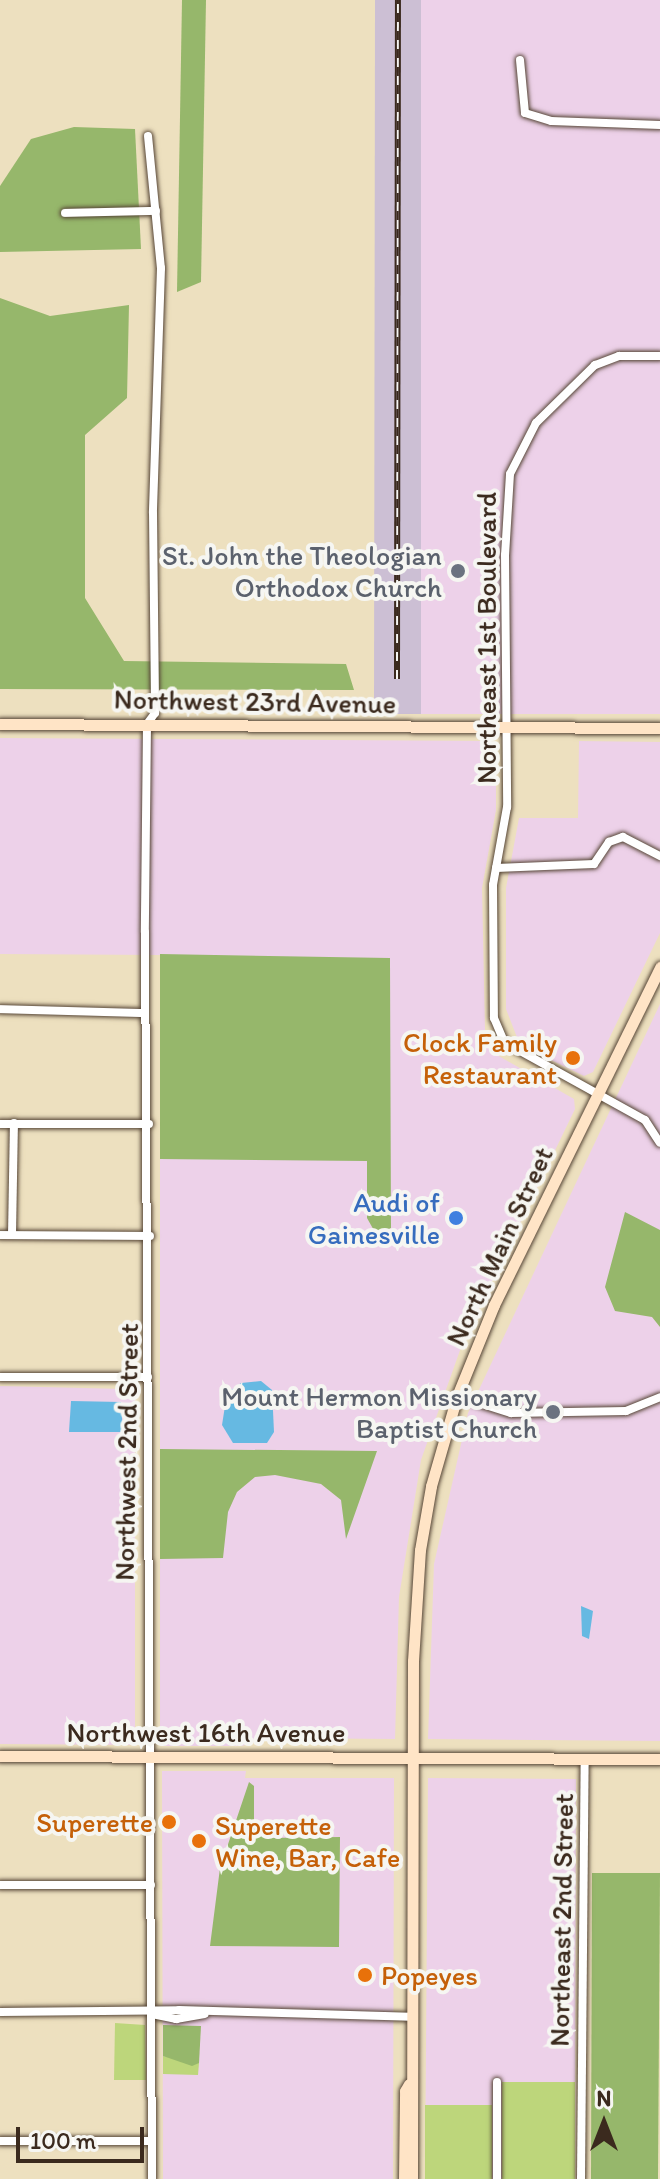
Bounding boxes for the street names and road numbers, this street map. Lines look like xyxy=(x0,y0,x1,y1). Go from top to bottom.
street label: Northeast 1st Boulevard xyxy=(469,492,503,784)
street label: Northwest 23rd Avenue xyxy=(114,682,396,720)
street label: North Main Street xyxy=(438,1141,560,1351)
street label: Northwest 2nd Street xyxy=(107,1323,145,1581)
street label: Northwest 16th Avenue xyxy=(67,1715,345,1749)
street label: Northeast 2nd Street xyxy=(542,1793,580,2047)

